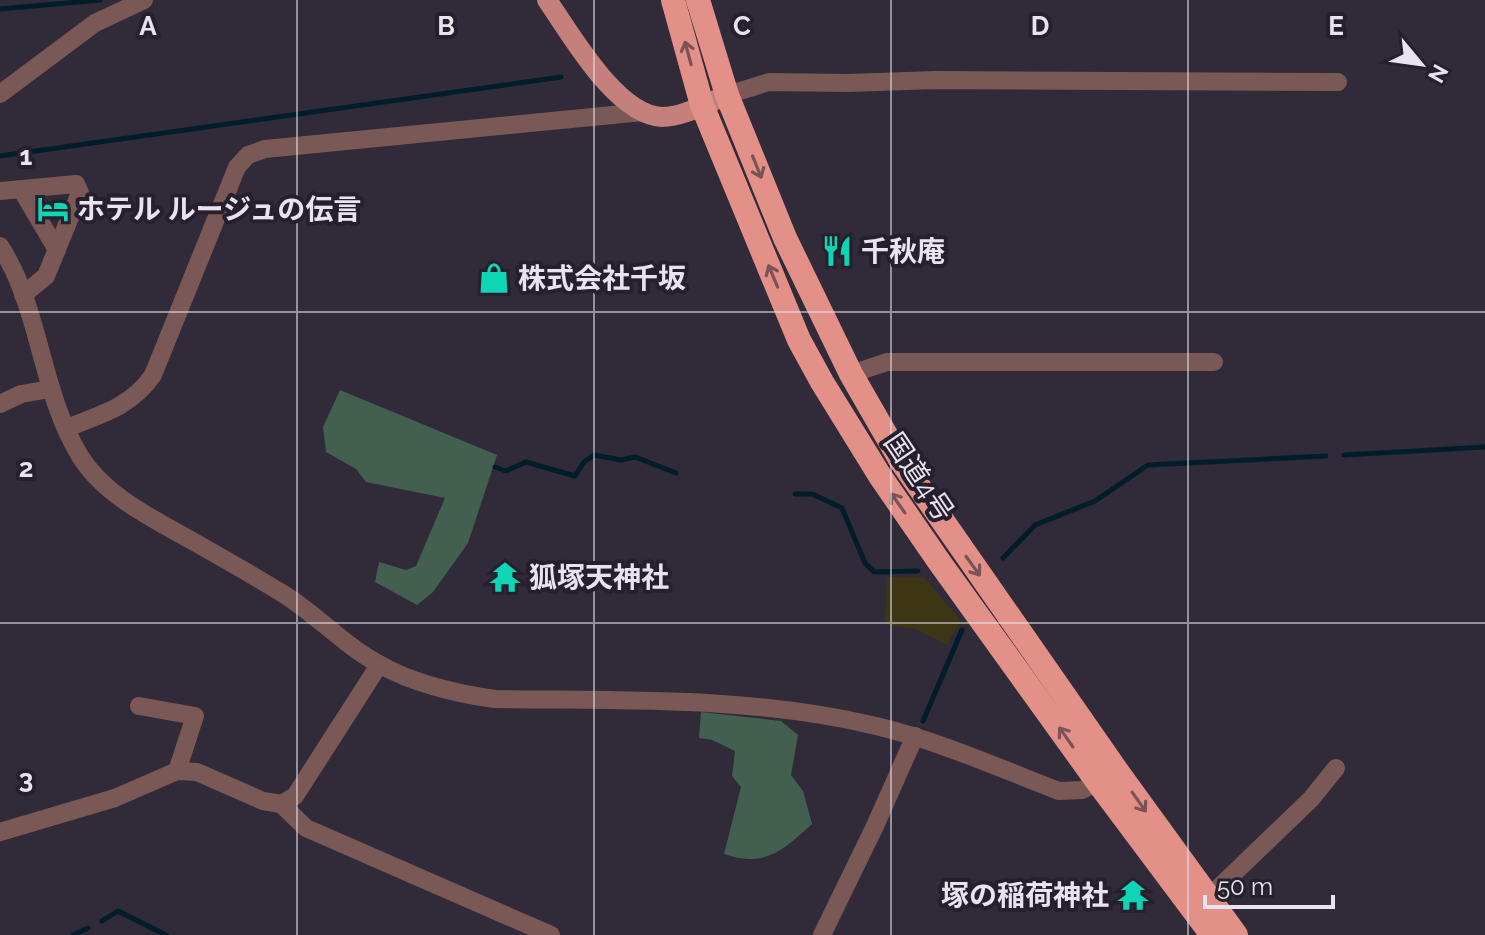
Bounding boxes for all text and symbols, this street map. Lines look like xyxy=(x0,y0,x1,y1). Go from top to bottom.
text: A xyxy=(139,11,157,41)
text: B xyxy=(437,11,455,41)
text: C xyxy=(733,11,751,41)
text: D xyxy=(1031,11,1049,41)
text: E xyxy=(1328,11,1344,41)
north arrow xyxy=(1381,24,1461,104)
one-way arrow xyxy=(679,40,694,66)
text: N xyxy=(1423,60,1454,87)
text: 1 xyxy=(20,141,33,171)
one-way arrow xyxy=(751,154,765,179)
hotel icon: ホテル ルージュの伝言 xyxy=(36,192,70,226)
place label: ホテル ルージュの伝言 xyxy=(77,193,361,226)
restaurant icon: 千秋庵 xyxy=(820,234,854,268)
place label: 千秋庵 xyxy=(861,235,945,268)
shop icon: 株式会社千坂 xyxy=(477,261,511,295)
place label: 株式会社千坂 xyxy=(518,262,686,295)
one-way arrow xyxy=(764,264,779,289)
street label: 国道4号 xyxy=(878,427,960,527)
text: 2 xyxy=(19,453,33,483)
one-way arrow xyxy=(890,492,906,514)
one-way arrow xyxy=(965,555,982,577)
temple icon: 狐塚天神社 xyxy=(488,560,522,594)
place label: 狐塚天神社 xyxy=(529,561,669,594)
one-way arrow xyxy=(1058,726,1074,748)
text: 3 xyxy=(19,764,33,794)
one-way arrow xyxy=(1130,791,1147,812)
scale bar xyxy=(1205,859,1333,909)
text: 50 m xyxy=(1217,872,1273,901)
temple icon: 塚の稲荷神社 xyxy=(1116,878,1150,912)
place label: 塚の稲荷神社 xyxy=(941,879,1109,912)

